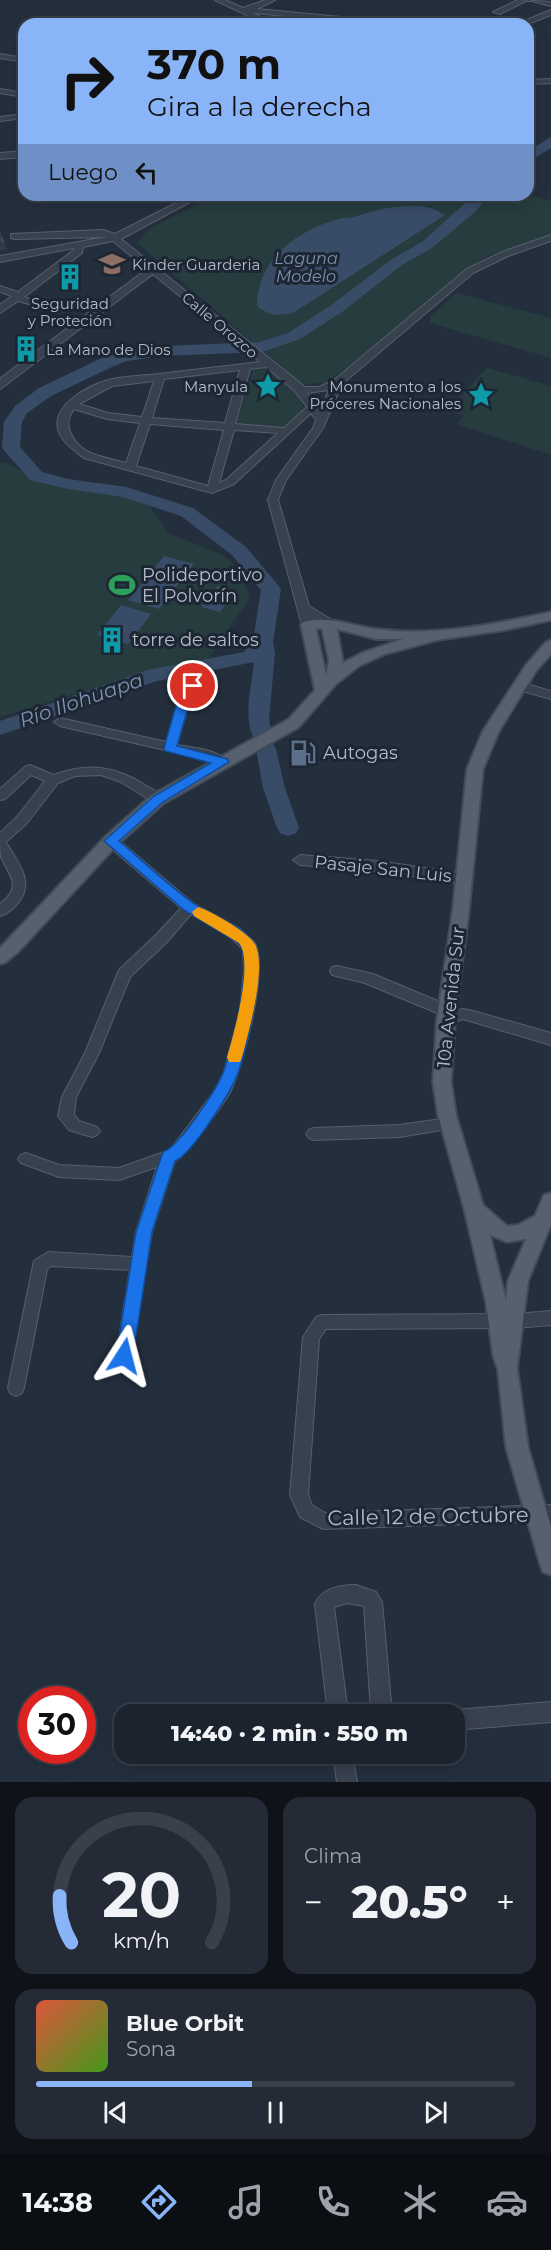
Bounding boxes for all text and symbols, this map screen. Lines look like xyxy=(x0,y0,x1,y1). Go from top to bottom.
text: 370 m xyxy=(147,38,281,90)
icon: right xyxy=(48,42,126,120)
text: Gira a la derecha xyxy=(147,90,372,123)
icon: left xyxy=(130,156,163,189)
text: Luego xyxy=(48,159,118,186)
school or university icon: Kinder Guarderia xyxy=(97,249,127,279)
water label: Laguna Modelo xyxy=(274,249,338,286)
place label: Kinder Guarderia xyxy=(132,255,260,274)
building icon: Seguridad y Proteción xyxy=(55,262,85,292)
street label: Calle Orozco xyxy=(178,288,262,362)
place label: Seguridad y Proteción xyxy=(27,294,112,330)
building icon: La Mano de Dios xyxy=(11,334,41,364)
place label: La Mano de Dios xyxy=(46,340,171,359)
place icon: Manyula xyxy=(253,371,283,401)
place label: Manyula xyxy=(184,377,248,396)
place label: Monumento a los Próceres Nacionales xyxy=(310,377,461,413)
place icon: Monumento a los Próceres Nacionales xyxy=(466,380,496,410)
place label: Polideportivo El Polvorín xyxy=(142,564,263,607)
sports icon: Polideportivo El Polvorín xyxy=(107,570,137,600)
building icon: torre de saltos xyxy=(97,625,127,655)
place label: torre de saltos xyxy=(132,629,259,651)
pin xyxy=(167,660,218,711)
water label: Río Ilohuapa xyxy=(16,668,146,732)
icon: arrive xyxy=(176,669,209,702)
fuel station icon: Autogas xyxy=(288,738,318,768)
place label: Autogas xyxy=(323,742,398,764)
street label: Pasaje San Luis xyxy=(313,851,453,887)
street label: 10a Avenida Sur xyxy=(433,925,469,1069)
position arrow xyxy=(92,1324,156,1388)
street label: Calle 12 de Octubre xyxy=(327,1502,529,1530)
speed limit sign: 30 xyxy=(18,1686,96,1764)
text: 14:40 · 2 min · 550 m xyxy=(171,1720,408,1747)
text: Clima xyxy=(304,1844,362,1868)
text: 20 xyxy=(102,1857,181,1933)
text: 20.5° xyxy=(352,1874,467,1929)
text: − xyxy=(304,1882,323,1922)
text: + xyxy=(496,1882,515,1922)
text: km/h xyxy=(113,1927,170,1953)
text: Blue Orbit xyxy=(126,2010,244,2037)
text: Sona xyxy=(126,2037,176,2061)
icon: previous xyxy=(99,2096,132,2129)
icon: pause xyxy=(259,2096,292,2129)
icon: next xyxy=(419,2096,452,2129)
icon: directions xyxy=(138,2181,180,2223)
icon: music xyxy=(225,2181,267,2223)
icon: phone xyxy=(312,2181,354,2223)
icon: climate xyxy=(399,2181,441,2223)
icon: car xyxy=(486,2181,528,2223)
text: 14:38 xyxy=(23,2186,93,2219)

